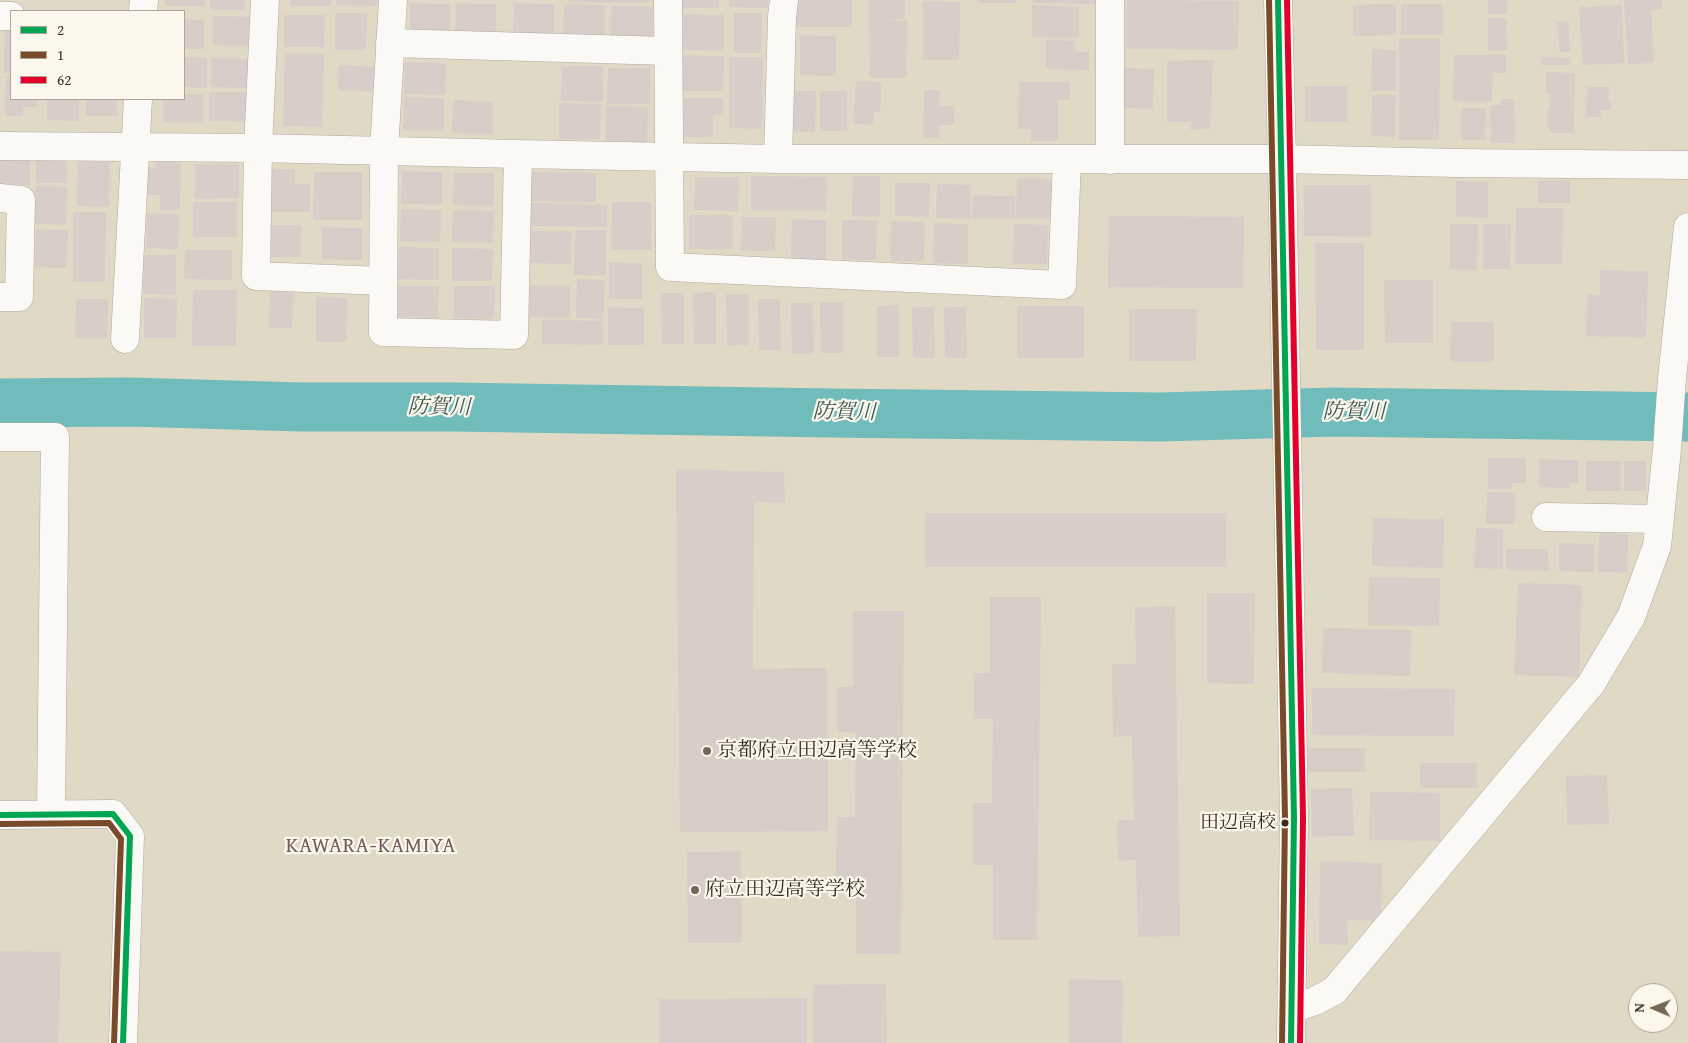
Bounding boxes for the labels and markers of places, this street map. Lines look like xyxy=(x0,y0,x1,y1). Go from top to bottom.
place label: 京都府立田辺高等学校 xyxy=(717,739,917,763)
marker: 京都府立田辺高等学校 xyxy=(701,745,713,757)
place label: 田辺高校 xyxy=(1200,812,1276,834)
marker: 田辺高校 xyxy=(1280,818,1290,828)
place label: 府立田辺高等学校 xyxy=(705,878,865,902)
marker: 府立田辺高等学校 xyxy=(689,884,701,896)

